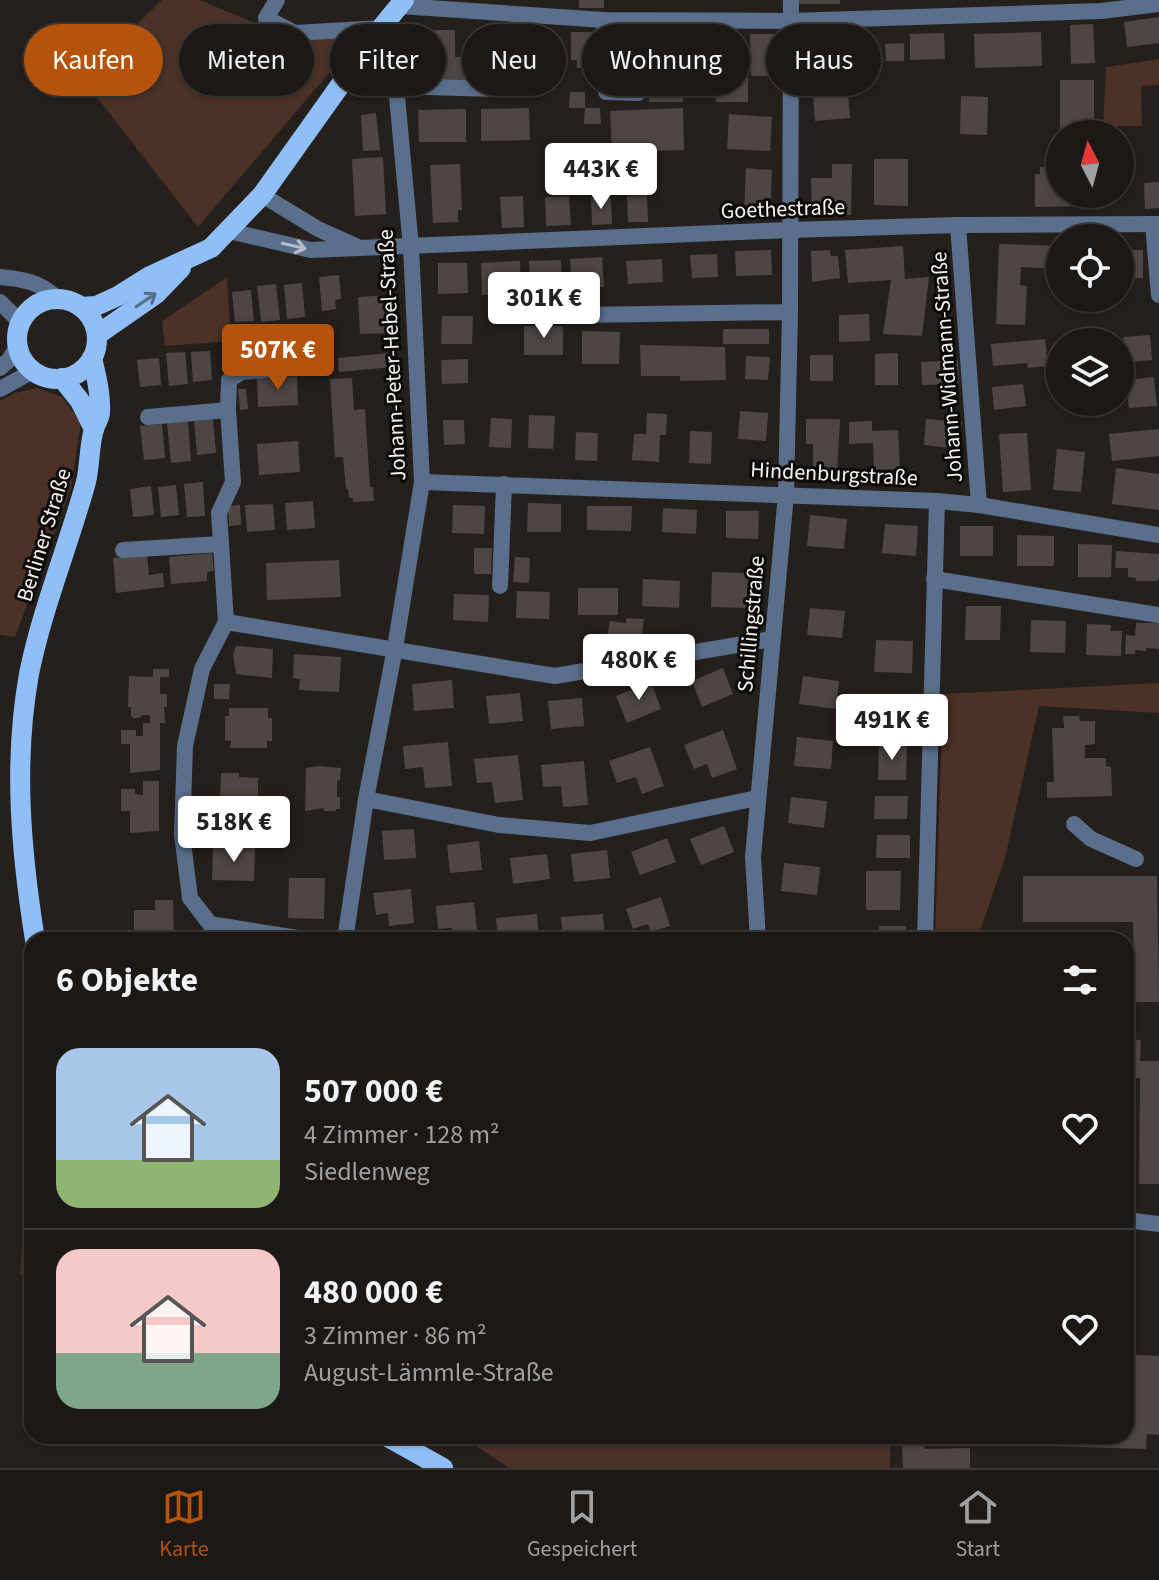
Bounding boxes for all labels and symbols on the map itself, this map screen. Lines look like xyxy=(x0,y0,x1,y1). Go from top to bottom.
north arrow xyxy=(1046,120,1134,208)
pin: 443K € xyxy=(536,143,666,211)
street label: Goethestraße xyxy=(720,191,846,227)
street label: Johann-Peter-Hebel-Straße xyxy=(369,228,415,482)
one-way arrow xyxy=(281,239,307,254)
street label: Johann-Widmann-Straße xyxy=(923,250,971,484)
pin: 301K € xyxy=(479,272,609,340)
one-way arrow xyxy=(134,292,156,308)
pin: 507K € xyxy=(213,324,343,392)
street label: Hindenburgstraße xyxy=(749,454,919,494)
street label: Berliner Straße xyxy=(9,464,79,606)
street label: Schillingstraße xyxy=(729,554,773,694)
pin: 480K € xyxy=(574,634,704,702)
pin: 491K € xyxy=(827,694,957,762)
pin: 518K € xyxy=(169,796,299,864)

